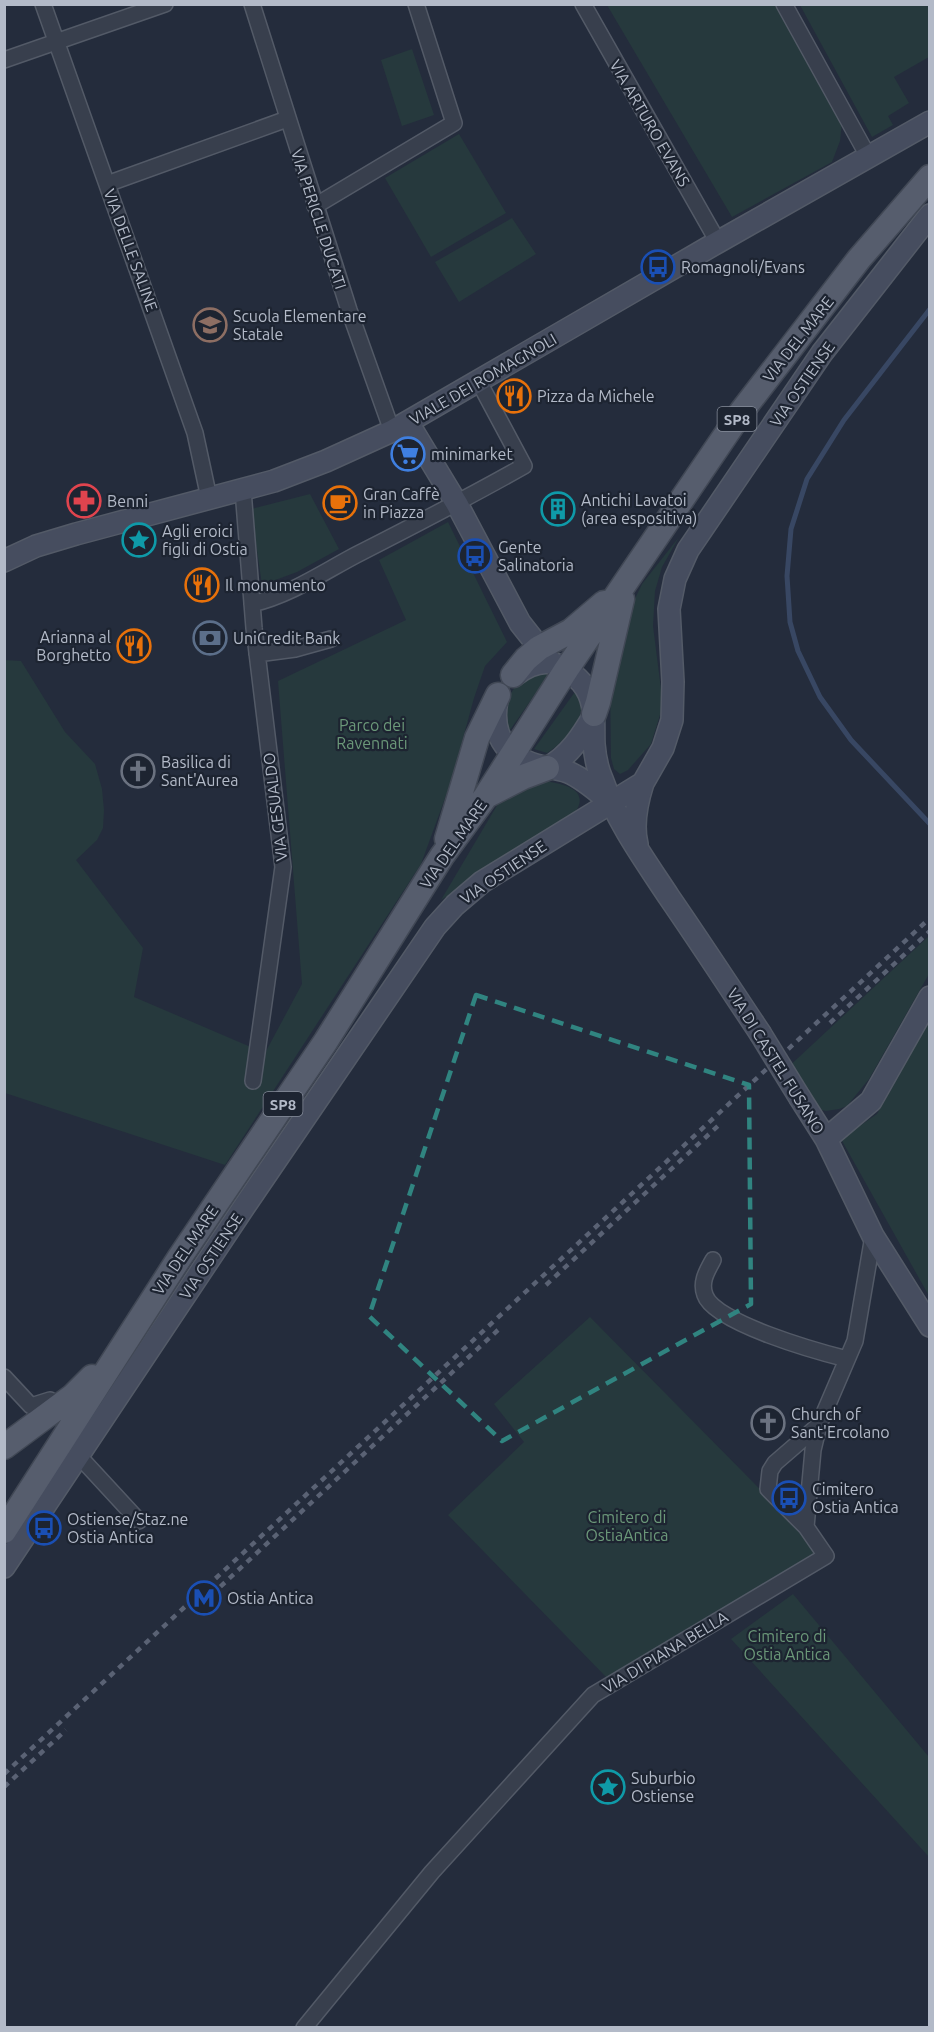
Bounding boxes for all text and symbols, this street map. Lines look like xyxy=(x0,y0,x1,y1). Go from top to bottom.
street label: VIA ARTURO EVANS xyxy=(606,57,694,189)
street label: VIA PERICLE DUCATI xyxy=(288,147,350,291)
street label: VIA DELLE SALINE xyxy=(100,186,162,314)
bus stop icon: Romagnoli/Evans xyxy=(640,249,676,285)
place label: Romagnoli/Evans xyxy=(681,258,805,276)
street label: VIA DEL MARE xyxy=(759,293,837,385)
school or university icon: Scuola Elementare Statale xyxy=(192,307,228,343)
place label: Scuola Elementare Statale xyxy=(233,307,367,343)
street label: VIALE DEI ROMAGNOLI xyxy=(406,330,560,428)
street label: VIA OSTIENSE xyxy=(766,338,838,430)
restaurant icon: Pizza da Michele xyxy=(496,378,532,414)
place label: Pizza da Michele xyxy=(537,387,655,405)
road number: SP8 xyxy=(718,407,756,431)
supermarket icon: minimarket xyxy=(390,436,426,472)
place label: minimarket xyxy=(431,445,513,463)
pharmacy icon: Benni xyxy=(66,483,102,519)
cafe icon: Gran Caffè in Piazza xyxy=(322,485,358,521)
place label: Gran Caffè in Piazza xyxy=(363,485,440,521)
building icon: Antichi Lavatoi (area espositiva) xyxy=(540,491,576,527)
place label: Antichi Lavatoi (area espositiva) xyxy=(581,491,697,528)
place label: Benni xyxy=(107,492,148,510)
place icon: Agli eroici figli di Ostia xyxy=(121,522,157,558)
place label: Agli eroici figli di Ostia xyxy=(162,522,248,558)
bus stop icon: Gente Salinatoria xyxy=(457,538,493,574)
place label: Gente Salinatoria xyxy=(498,538,574,574)
restaurant icon: Il monumento xyxy=(184,567,220,603)
place label: Il monumento xyxy=(225,576,326,594)
bank icon: UniCredit Bank xyxy=(192,620,228,656)
place label: Arianna al Borghetto xyxy=(36,628,111,664)
restaurant icon: Arianna al Borghetto xyxy=(116,628,152,664)
place label: UniCredit Bank xyxy=(233,629,340,647)
park label: Parco dei Ravennati xyxy=(336,716,408,752)
street label: VIA GESUALDO xyxy=(259,752,291,862)
church icon: Basilica di Sant'Aurea xyxy=(120,753,156,789)
place label: Basilica di Sant'Aurea xyxy=(161,753,239,789)
street label: VIA DEL MARE xyxy=(416,796,490,892)
street label: VIA OSTIENSE xyxy=(457,837,549,907)
street label: VIA DI CASTEL FUSANO xyxy=(724,985,828,1137)
road number: SP8 xyxy=(264,1092,302,1116)
street label: VIA DEL MARE xyxy=(149,1202,221,1298)
street label: VIA OSTIENSE xyxy=(176,1210,246,1302)
church icon: Church of Sant'Ercolano xyxy=(750,1405,786,1441)
place label: Church of Sant'Ercolano xyxy=(791,1405,890,1441)
bus stop icon: Cimitero Ostia Antica xyxy=(771,1480,807,1516)
place label: Cimitero Ostia Antica xyxy=(812,1480,899,1516)
park label: Cimitero di OstiaAntica xyxy=(585,1508,669,1544)
bus stop icon: Ostiense/Staz.ne Ostia Antica xyxy=(26,1510,62,1546)
place label: Ostiense/Staz.ne Ostia Antica xyxy=(67,1510,188,1546)
metro station icon: Ostia Antica xyxy=(186,1580,222,1616)
place label: Ostia Antica xyxy=(227,1589,314,1607)
street label: VIA DI PIANA BELLA xyxy=(599,1607,732,1697)
park label: Cimitero di Ostia Antica xyxy=(744,1627,830,1663)
place icon: Suburbio Ostiense xyxy=(590,1769,626,1805)
place label: Suburbio Ostiense xyxy=(631,1769,696,1805)

